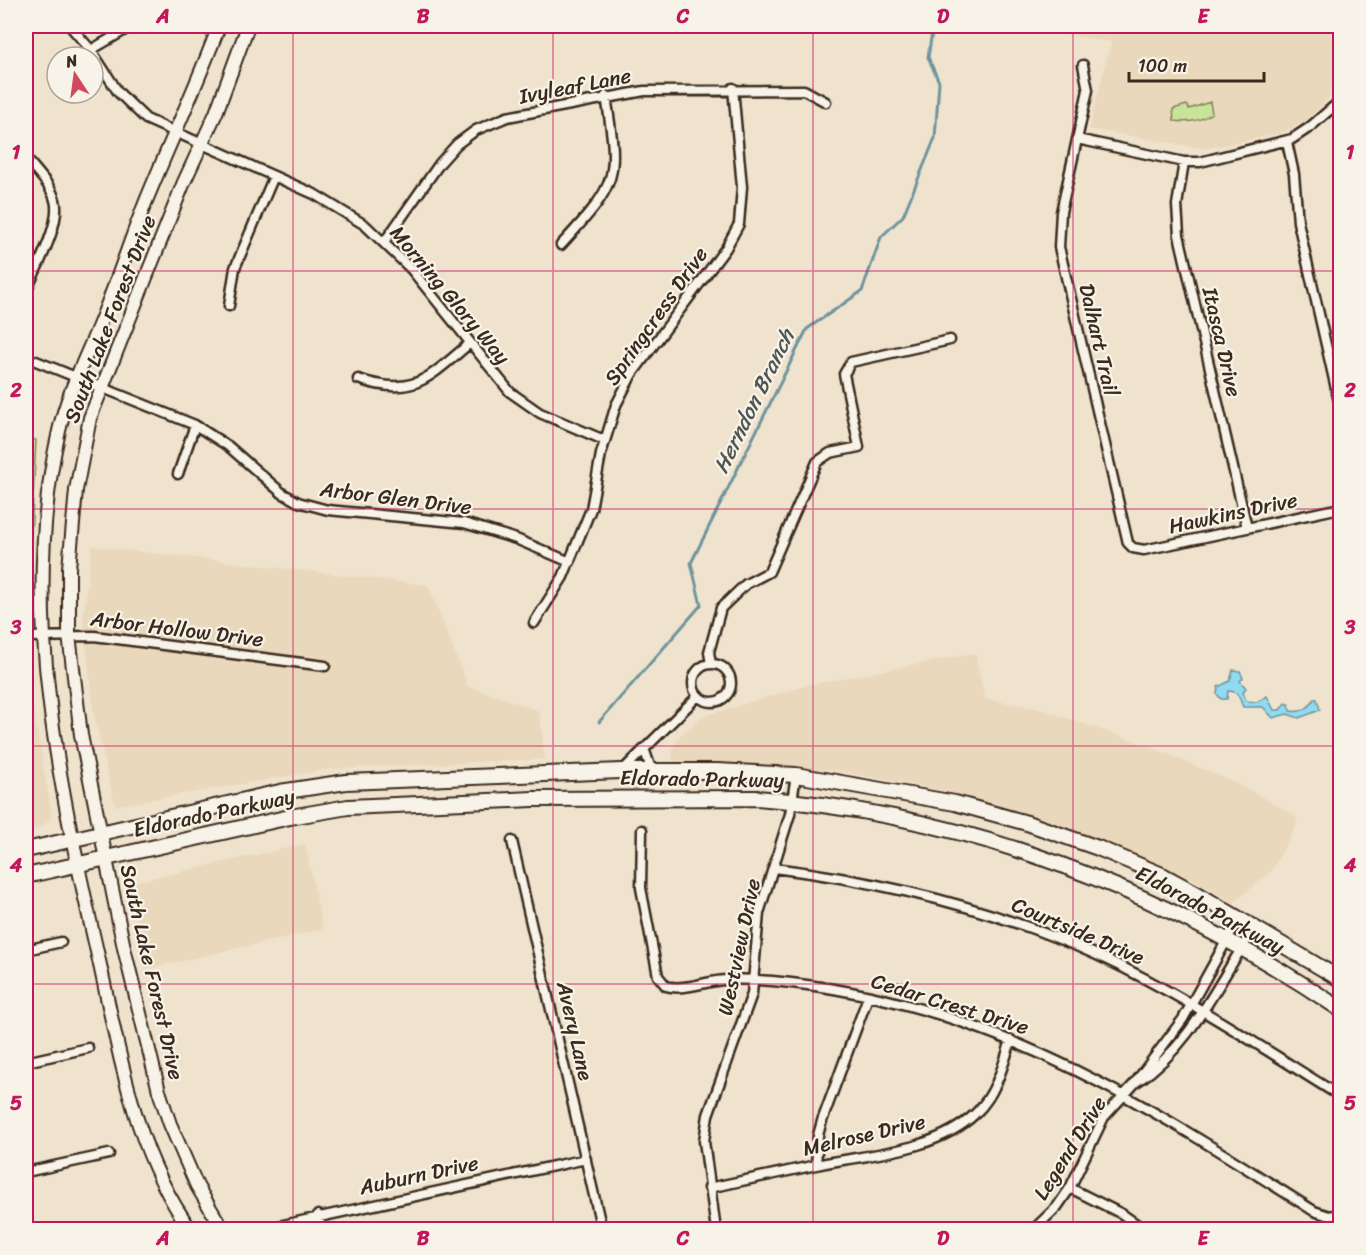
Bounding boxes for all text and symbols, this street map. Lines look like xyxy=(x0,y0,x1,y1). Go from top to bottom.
text: A xyxy=(155,0,170,34)
text: B xyxy=(417,0,430,34)
text: C xyxy=(676,0,690,34)
text: D xyxy=(937,0,950,34)
text: E xyxy=(1197,0,1210,34)
north arrow xyxy=(45,45,105,105)
text: N xyxy=(62,45,81,76)
scale bar xyxy=(1129,45,1264,83)
text: 100 m xyxy=(1138,50,1187,82)
street label: Ivyleaf Lane xyxy=(515,56,634,116)
text: 1 xyxy=(12,135,21,170)
text: 1 xyxy=(1346,135,1355,170)
street label: South Lake Forest Drive xyxy=(53,209,167,429)
street label: Morning Glory Way xyxy=(380,216,520,374)
street label: Springcress Drive xyxy=(594,238,718,394)
street label: Dalhart Trail xyxy=(1068,280,1131,401)
street label: Itasca Drive xyxy=(1191,282,1253,401)
water label: Herndon Branch xyxy=(702,320,806,480)
text: 2 xyxy=(9,373,22,408)
text: 2 xyxy=(1343,373,1356,408)
street label: Arbor Glen Drive xyxy=(317,470,474,526)
street label: Hawkins Drive xyxy=(1165,481,1301,545)
street label: Arbor Hollow Drive xyxy=(87,599,266,658)
text: 3 xyxy=(10,610,22,645)
text: 3 xyxy=(1344,610,1356,645)
street label: Eldorado Parkway xyxy=(619,759,785,799)
street label: Eldorado Parkway xyxy=(130,777,298,849)
text: 4 xyxy=(9,848,23,883)
text: 4 xyxy=(1343,848,1357,883)
street label: Eldorado Parkway xyxy=(1128,855,1292,965)
street label: South Lake Forest Drive xyxy=(109,860,195,1084)
street label: Westview Drive xyxy=(706,875,772,1019)
street label: Courtside Drive xyxy=(1005,886,1151,976)
street label: Cedar Crest Drive xyxy=(866,962,1034,1046)
street label: Avery Lane xyxy=(545,977,605,1084)
text: 5 xyxy=(10,1086,22,1121)
text: 5 xyxy=(1344,1086,1356,1121)
street label: Legend Drive xyxy=(1023,1088,1117,1208)
street label: Melrose Drive xyxy=(799,1102,929,1168)
street label: Auburn Drive xyxy=(355,1144,482,1206)
text: A xyxy=(155,1221,170,1255)
text: B xyxy=(417,1221,430,1255)
text: C xyxy=(676,1221,690,1255)
text: D xyxy=(937,1221,950,1255)
text: E xyxy=(1197,1221,1210,1255)

